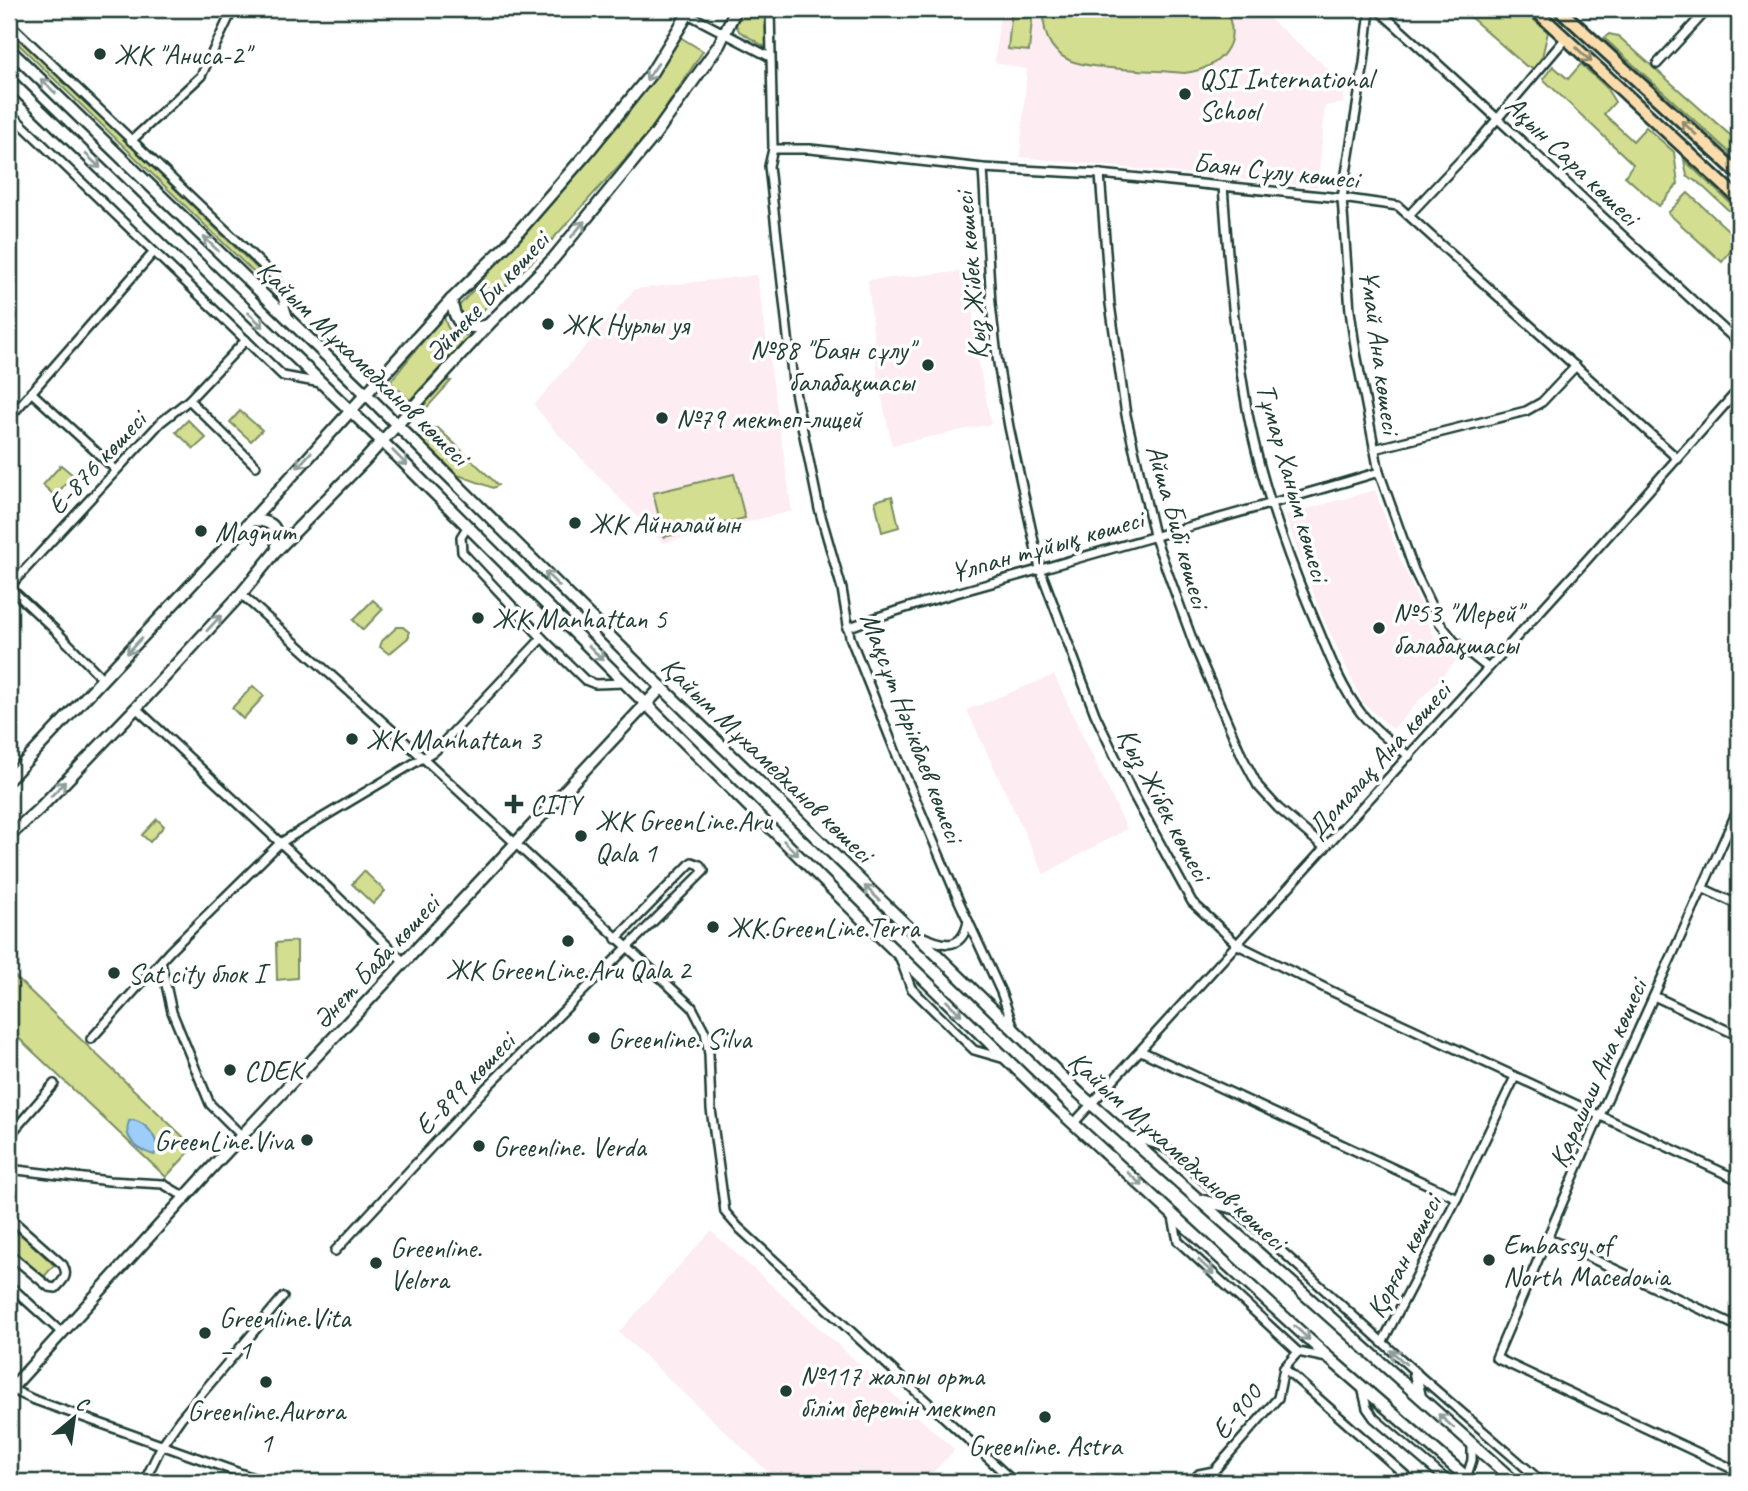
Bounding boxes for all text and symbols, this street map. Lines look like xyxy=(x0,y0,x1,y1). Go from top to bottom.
place label: ЖК "Аниса-2" xyxy=(114,37,255,72)
marker: ЖК "Аниса-2" xyxy=(92,46,108,62)
one-way arrow xyxy=(1575,47,1592,64)
place label: QSI International School xyxy=(1199,61,1378,128)
one-way arrow xyxy=(645,62,659,81)
one-way arrow xyxy=(39,78,56,95)
marker: QSI International School xyxy=(1177,86,1193,102)
street label: Ақын Сара көшесі xyxy=(1498,88,1650,236)
one-way arrow xyxy=(1680,120,1698,136)
street label: Баян Сұлу көшесі xyxy=(1191,144,1364,197)
one-way arrow xyxy=(84,153,101,170)
street label: Қыз Жібек көшесі xyxy=(945,187,996,361)
street label: Әйтеке Би көшесі xyxy=(417,221,559,369)
one-way arrow xyxy=(570,221,586,239)
one-way arrow xyxy=(203,236,220,253)
street label: Қайым Мұхамедханов көшесі xyxy=(250,252,480,475)
street label: Ұмай Ана көшесі xyxy=(1352,266,1410,439)
place label: ЖК Нурлы уя xyxy=(562,307,691,342)
one-way arrow xyxy=(248,311,265,328)
marker: ЖК Нурлы уя xyxy=(540,316,556,332)
place label: №88 "Баян сұлу" балабақшасы xyxy=(750,332,919,399)
marker: №88 "Баян сұлу" балабақшасы xyxy=(920,357,936,373)
street label: Тұмар Ханым көшесі xyxy=(1249,379,1339,589)
street label: Е-876 көшесі xyxy=(39,400,156,522)
place label: №79 мектеп-лицей xyxy=(676,401,863,436)
marker: №79 мектеп-лицей xyxy=(654,410,670,426)
street label: Айша Бибі көшесі xyxy=(1139,441,1220,615)
one-way arrow xyxy=(391,450,408,467)
one-way arrow xyxy=(296,451,312,469)
street label: Ұлпан тұйық көшесі xyxy=(945,500,1151,590)
place label: ЖК Айналайын xyxy=(589,506,742,541)
place label: Magnum xyxy=(215,514,297,549)
marker: ЖК Айналайын xyxy=(567,515,583,531)
marker: Magnum xyxy=(193,523,209,539)
one-way arrow xyxy=(544,570,561,587)
place label: №53 "Мерей" балабақшасы xyxy=(1393,595,1527,662)
place label: ЖК Manhattan 5 xyxy=(492,601,668,636)
street label: Мақсұт Нәрікбаев көшесі xyxy=(853,607,974,850)
marker: ЖК Manhattan 5 xyxy=(470,610,486,626)
one-way arrow xyxy=(205,615,222,632)
marker: №53 "Мерей" балабақшасы xyxy=(1371,620,1387,636)
one-way arrow xyxy=(125,637,142,654)
one-way arrow xyxy=(587,644,604,661)
street label: Қайым Мұхамедханов көшесі xyxy=(654,649,884,872)
street label: Домалақ Ана көшесі xyxy=(1299,671,1460,845)
place label: ЖК Manhattan 3 xyxy=(366,722,543,757)
street label: Қыз Жібек көшесі xyxy=(1109,722,1221,891)
marker: ЖК Manhattan 3 xyxy=(344,731,360,747)
one-way arrow xyxy=(50,781,67,798)
place label: CITY xyxy=(530,787,585,822)
marker: CITY xyxy=(504,794,524,814)
place label: ЖК GreenLine.Aru Qala 1 xyxy=(595,803,774,870)
marker: ЖК GreenLine.Aru Qala 1 xyxy=(573,828,589,844)
one-way arrow xyxy=(783,840,800,857)
street label: Әнет Баба көшесі xyxy=(304,884,449,1036)
one-way arrow xyxy=(864,884,881,901)
place label: ЖК.GreenLine.Terra xyxy=(727,910,921,945)
marker: ЖК.GreenLine.Terra xyxy=(705,919,721,935)
marker: ЖК GreenLine.Aru Qala 2 xyxy=(560,933,576,949)
place label: ЖК GreenLine.Aru Qala 2 xyxy=(446,952,693,987)
place label: Sat city блок I xyxy=(128,956,271,991)
marker: Sat city блок I xyxy=(106,965,122,981)
street label: Қарашаш Ана көшесі xyxy=(1540,970,1656,1173)
one-way arrow xyxy=(945,999,962,1016)
place label: Greenline. Silva xyxy=(608,1021,753,1056)
street label: Е-899 көшесі xyxy=(407,1022,525,1142)
marker: Greenline. Silva xyxy=(586,1030,602,1046)
street label: Қайым Мұхамедханов көшесі xyxy=(1061,1043,1297,1260)
place label: CDEK xyxy=(244,1053,306,1088)
marker: CDEK xyxy=(222,1062,238,1078)
place label: GreenLine.Viva xyxy=(154,1123,295,1158)
place label: Greenline. Verda xyxy=(493,1129,648,1164)
marker: GreenLine.Viva xyxy=(299,1132,315,1148)
marker: Greenline. Verda xyxy=(471,1138,487,1154)
one-way arrow xyxy=(1126,1171,1144,1187)
street label: Қорған көшесі xyxy=(1358,1186,1451,1323)
place label: Embassy of North Macedonia xyxy=(1503,1227,1672,1294)
place label: Greenline. Velora xyxy=(390,1230,482,1297)
marker: Embassy of North Macedonia xyxy=(1481,1252,1497,1268)
marker: Greenline. Velora xyxy=(368,1255,384,1271)
one-way arrow xyxy=(1197,1259,1214,1276)
place label: Greenline.Vita – 1 xyxy=(219,1300,352,1367)
marker: Greenline.Vita – 1 xyxy=(197,1325,213,1341)
one-way arrow xyxy=(1293,1325,1311,1341)
one-way arrow xyxy=(1389,1349,1407,1365)
place label: №117 жалпы орта білім беретін мектеп xyxy=(800,1358,996,1425)
marker: Greenline.Aurora 1 xyxy=(258,1374,274,1390)
street label: E-900 xyxy=(1203,1374,1271,1446)
north arrow xyxy=(38,1382,108,1452)
marker: №117 жалпы орта білім беретін мектеп xyxy=(778,1383,794,1399)
text: С xyxy=(72,1391,94,1418)
place label: Greenline.Aurora 1 xyxy=(187,1393,347,1460)
marker: Greenline. Astra xyxy=(1037,1409,1053,1425)
one-way arrow xyxy=(1438,1412,1455,1429)
place label: Greenline. Astra xyxy=(968,1428,1123,1463)

